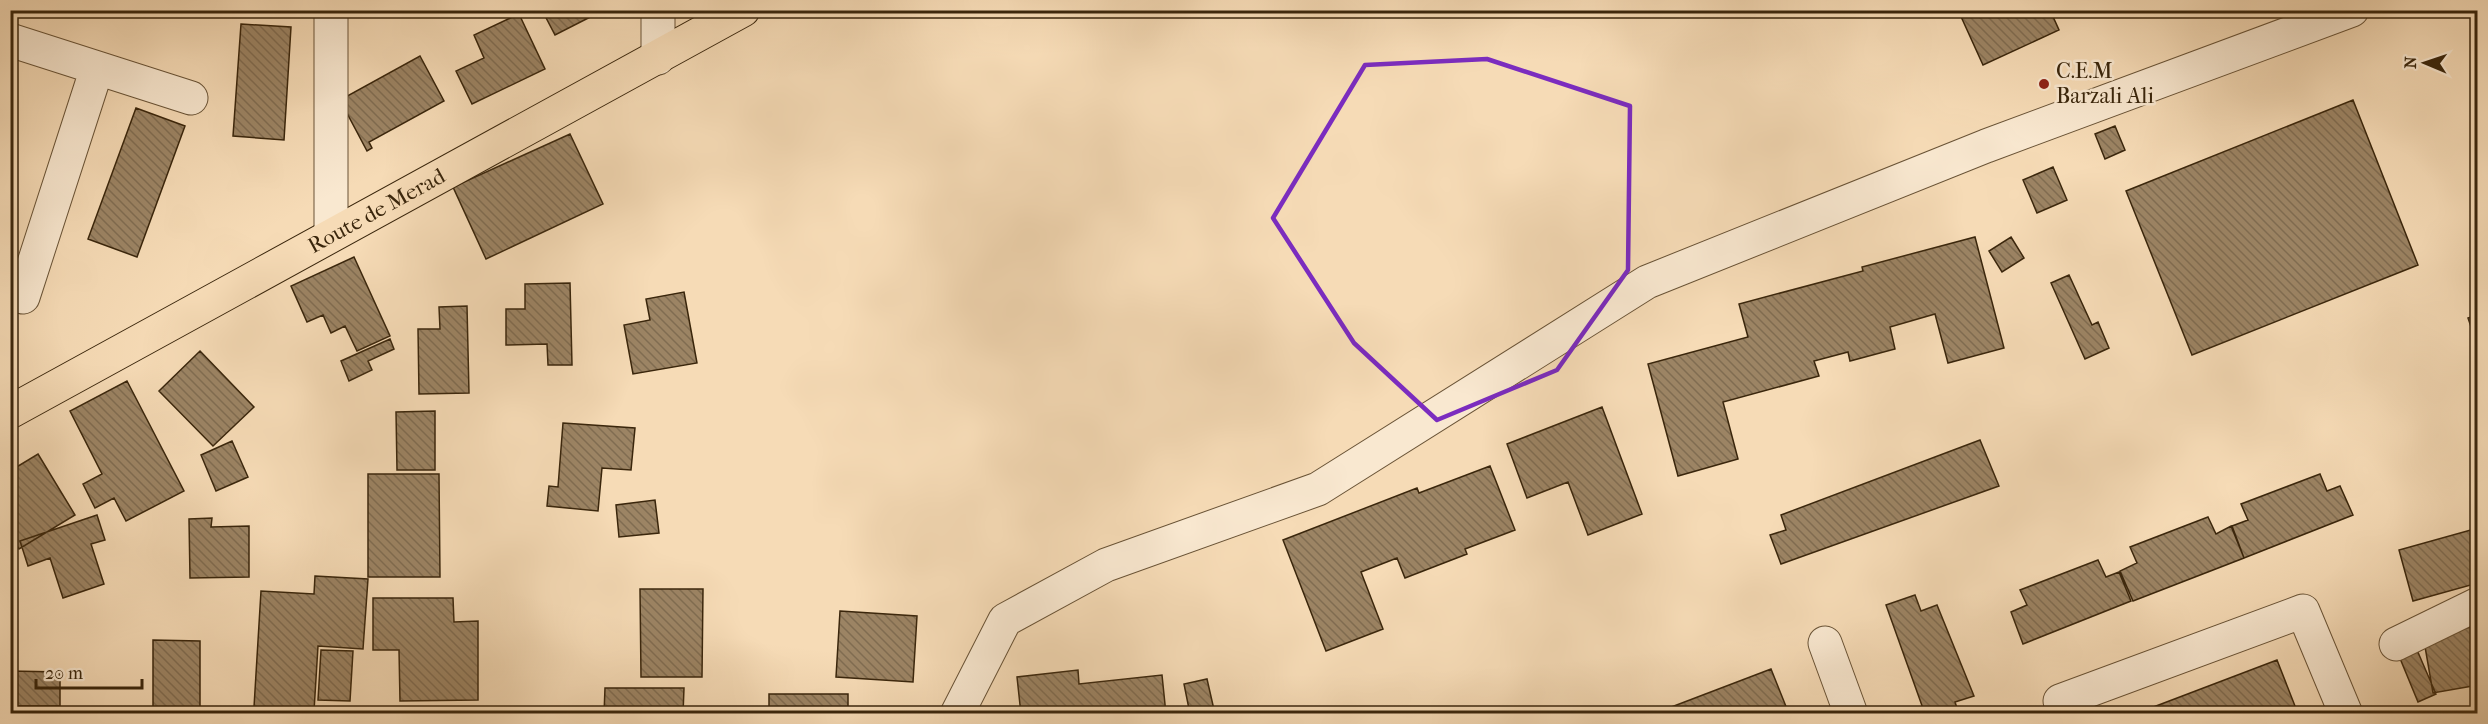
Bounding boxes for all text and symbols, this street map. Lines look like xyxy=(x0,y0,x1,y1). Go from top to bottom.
north arrow xyxy=(2395,33,2455,93)
text: N xyxy=(2401,55,2420,69)
place label: C.E.M Barzali Ali xyxy=(2056,58,2154,109)
marker: C.E.M Barzali Ali xyxy=(2037,77,2051,91)
street label: Route de Merad xyxy=(303,162,450,259)
scale bar xyxy=(36,652,142,690)
text: 20 m xyxy=(45,663,83,684)

